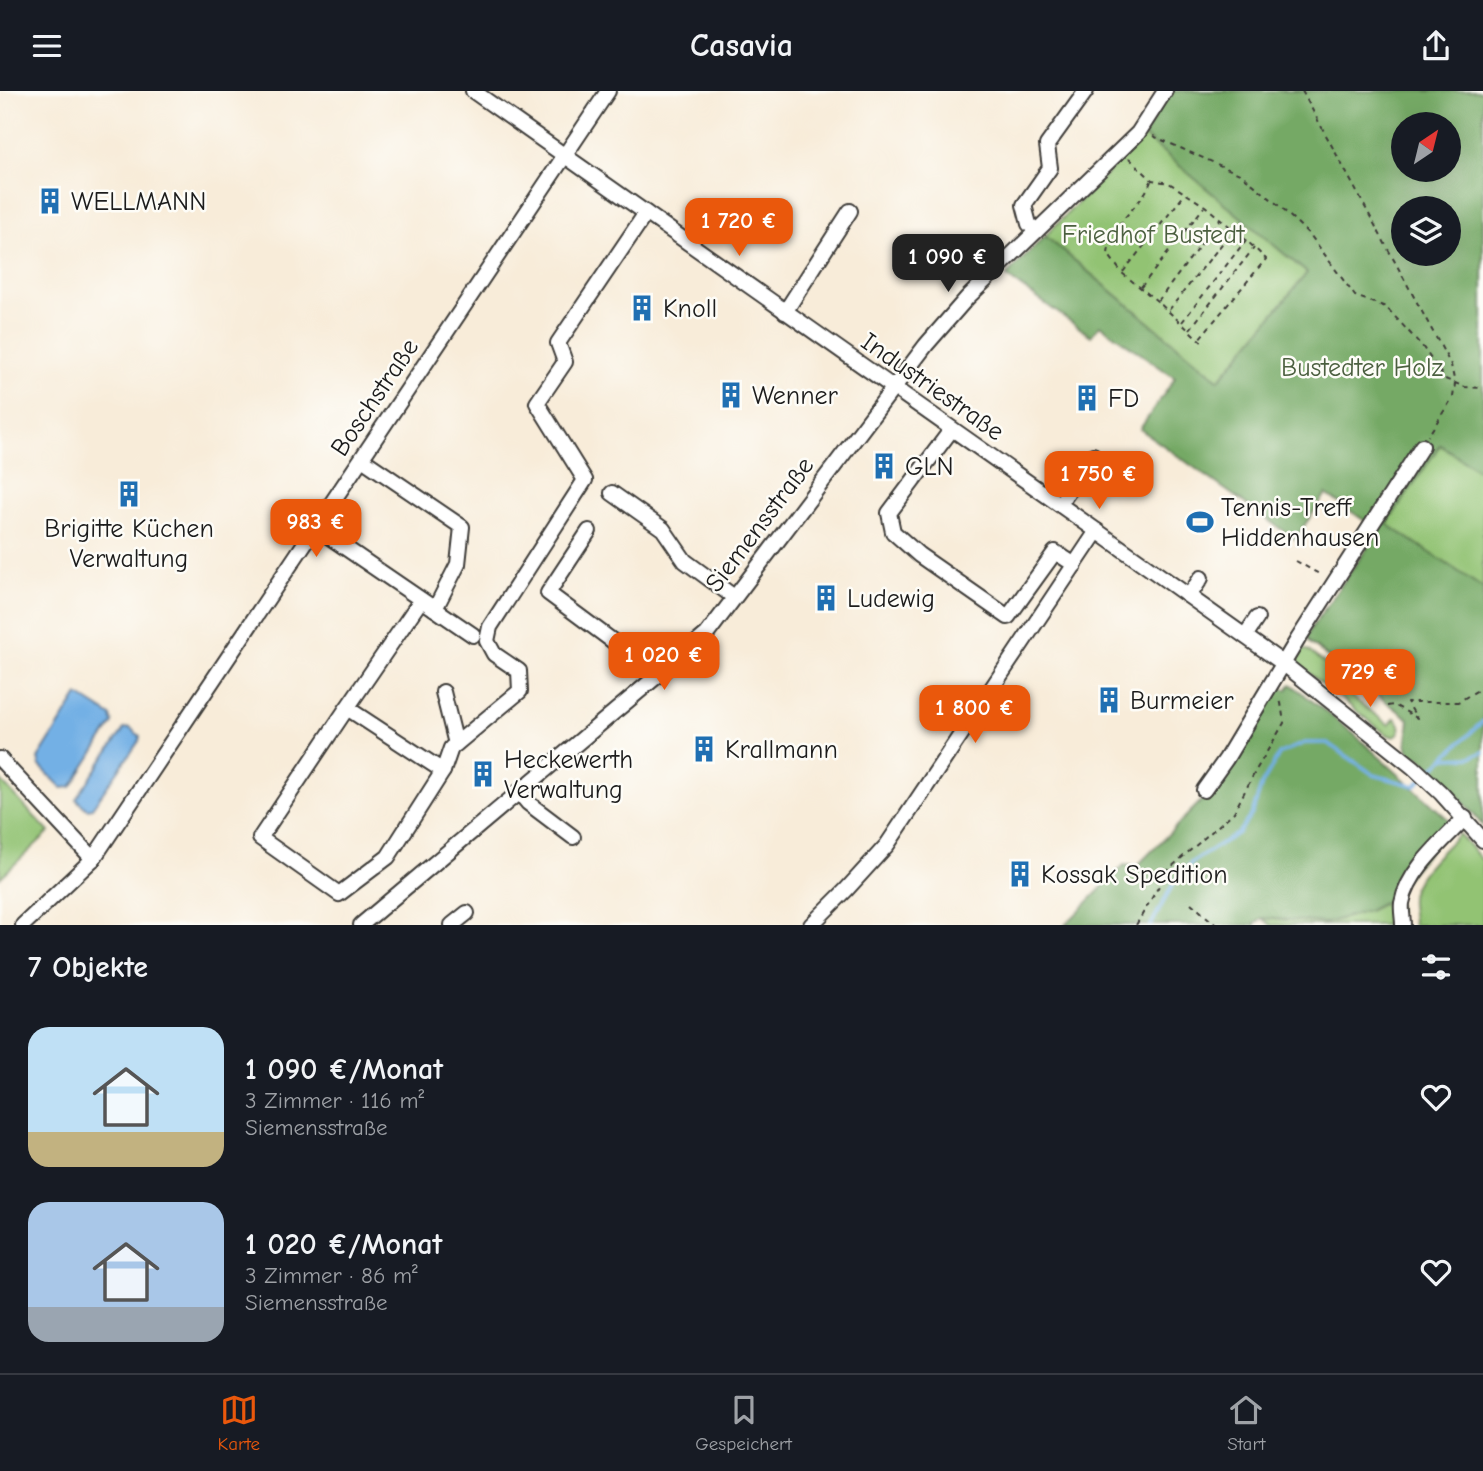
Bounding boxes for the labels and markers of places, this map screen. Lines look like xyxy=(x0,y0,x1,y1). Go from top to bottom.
building icon: WELLMANN xyxy=(35,186,65,216)
place label: WELLMANN xyxy=(71,187,206,217)
pin: 1 720 € xyxy=(674,199,804,258)
pin: 1 090 € xyxy=(883,235,1013,294)
building icon: Knoll xyxy=(627,293,657,323)
place label: Knoll xyxy=(663,294,717,324)
building icon: Wenner xyxy=(716,380,746,410)
place label: Wenner xyxy=(752,381,839,411)
building icon: FD xyxy=(1072,383,1102,413)
place label: FD xyxy=(1108,384,1139,414)
building icon: GLN xyxy=(869,451,899,481)
pin: 1 750 € xyxy=(1034,451,1164,511)
place label: GLN xyxy=(905,452,954,482)
building icon: Brigitte Küchen Verwaltung xyxy=(114,479,144,509)
place label: Tennis-Treff Hiddenhausen xyxy=(1221,493,1379,553)
pin: 983 € xyxy=(267,499,365,559)
sports icon: Tennis-Treff Hiddenhausen xyxy=(1185,507,1215,537)
place label: Brigitte Küchen Verwaltung xyxy=(44,514,214,574)
building icon: Ludewig xyxy=(811,583,841,613)
place label: Ludewig xyxy=(847,584,935,614)
pin: 1 020 € xyxy=(599,633,729,692)
pin: 729 € xyxy=(1321,649,1419,709)
pin: 1 800 € xyxy=(910,685,1040,745)
building icon: Burmeier xyxy=(1094,685,1124,715)
place label: Burmeier xyxy=(1130,686,1234,716)
building icon: Krallmann xyxy=(689,734,719,764)
place label: Krallmann xyxy=(725,735,838,765)
place label: Heckewerth Verwaltung xyxy=(504,745,633,805)
building icon: Heckewerth Verwaltung xyxy=(468,759,498,789)
building icon: Kossak Spedition xyxy=(1005,859,1035,889)
place label: Kossak Spedition xyxy=(1041,860,1228,890)

